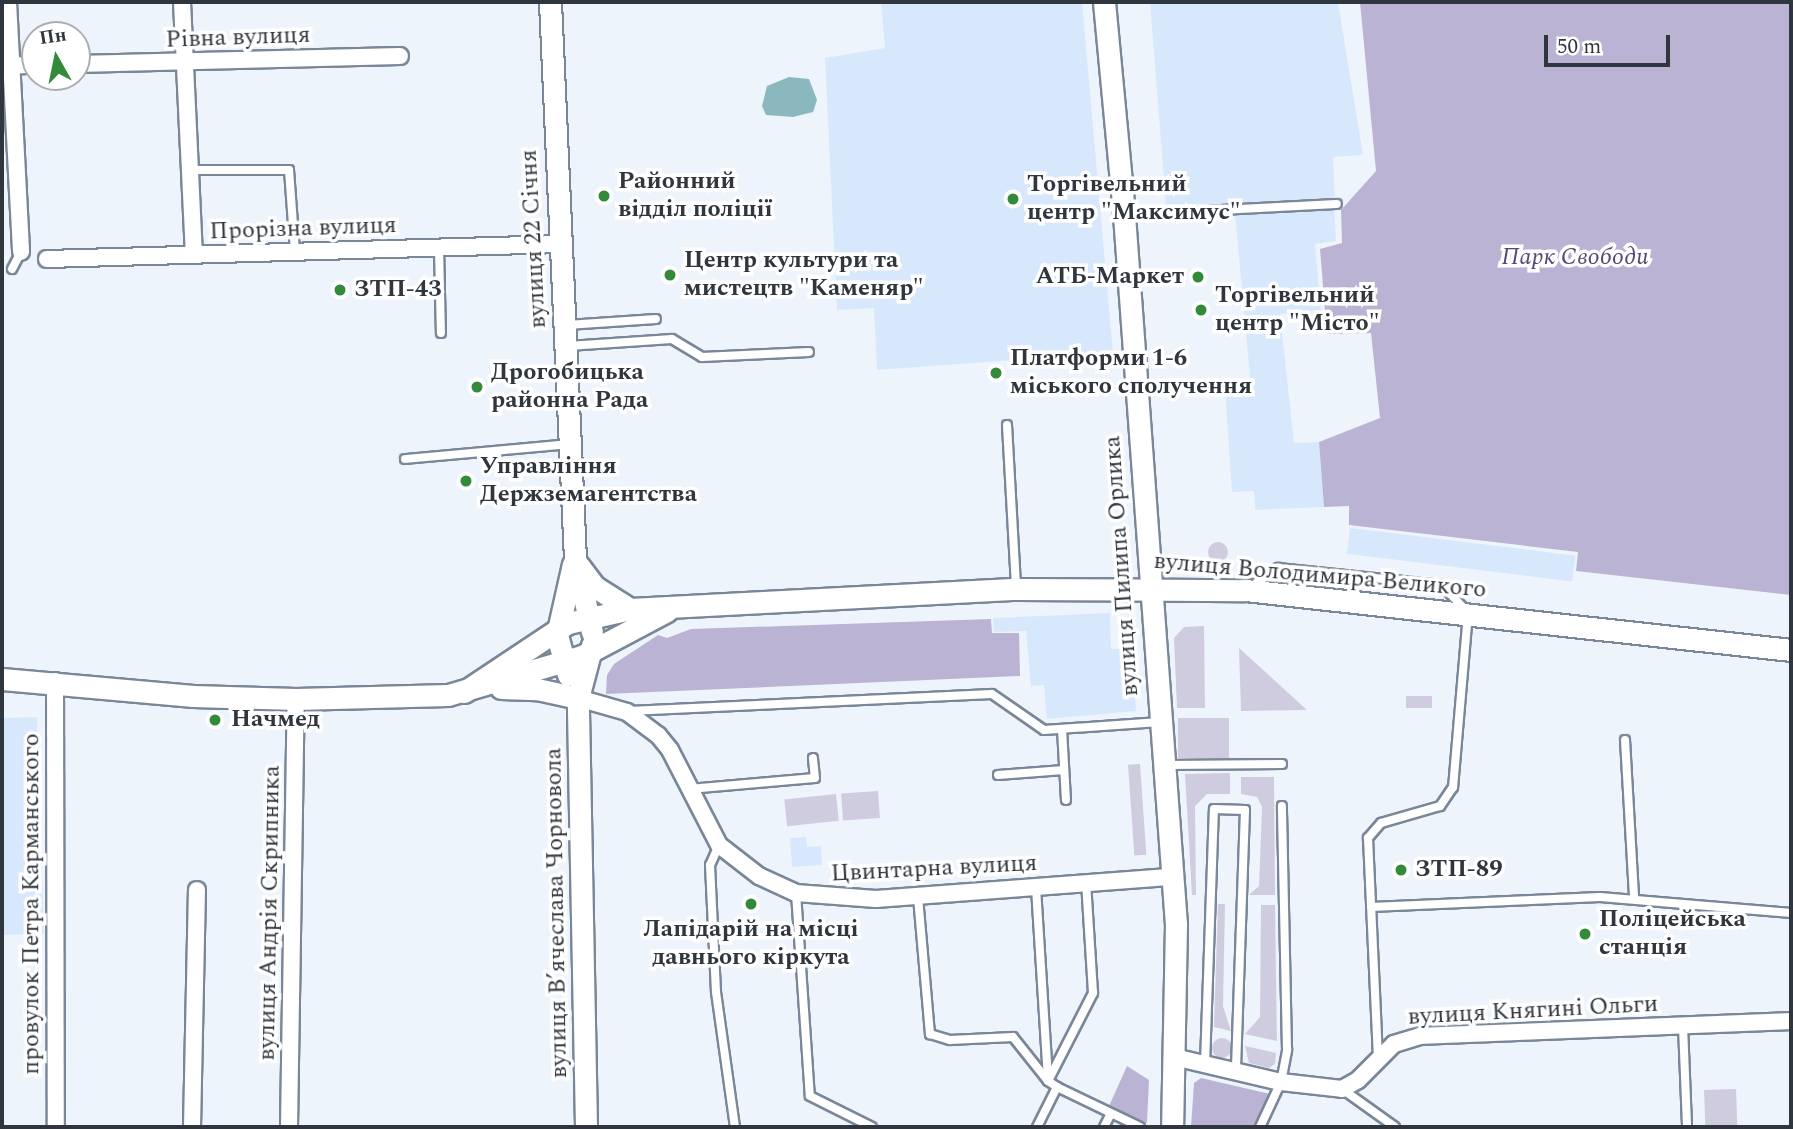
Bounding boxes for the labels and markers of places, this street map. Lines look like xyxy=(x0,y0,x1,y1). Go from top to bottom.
place label: Районний відділ поліції xyxy=(618,168,773,224)
place label: Торгівельний центр "Максимус" xyxy=(1027,171,1241,227)
marker: Районний відділ поліції xyxy=(596,188,612,204)
marker: Торгівельний центр "Максимус" xyxy=(1005,191,1021,207)
place label: Центр культури та мистецтв "Каменяр" xyxy=(684,247,924,303)
place label: АТБ-Маркет xyxy=(1036,263,1184,291)
marker: Центр культури та мистецтв "Каменяр" xyxy=(662,267,678,283)
marker: АТБ-Маркет xyxy=(1190,269,1206,285)
place label: ЗТП-43 xyxy=(354,276,442,304)
marker: ЗТП-43 xyxy=(332,282,348,298)
place label: Торгівельний центр "Місто" xyxy=(1215,282,1380,338)
marker: Торгівельний центр "Місто" xyxy=(1193,302,1209,318)
place label: Платформи 1-6 міського сполучення xyxy=(1010,345,1252,401)
place label: Дрогобицька районна Рада xyxy=(491,359,648,415)
marker: Платформи 1-6 міського сполучення xyxy=(988,365,1004,381)
marker: Дрогобицька районна Рада xyxy=(469,379,485,395)
place label: Управління Держземагентства xyxy=(480,453,697,509)
marker: Управління Держземагентства xyxy=(458,473,474,489)
place label: Начмед xyxy=(231,706,320,734)
marker: Начмед xyxy=(205,710,225,730)
place label: ЗТП-89 xyxy=(1415,856,1503,884)
marker: ЗТП-89 xyxy=(1393,862,1409,878)
marker: Лапідарій на місці давнього кіркута xyxy=(743,896,759,912)
place label: Поліцейська станція xyxy=(1599,906,1746,962)
place label: Лапідарій на місці давнього кіркута xyxy=(643,916,859,972)
marker: Поліцейська станція xyxy=(1577,926,1593,942)

